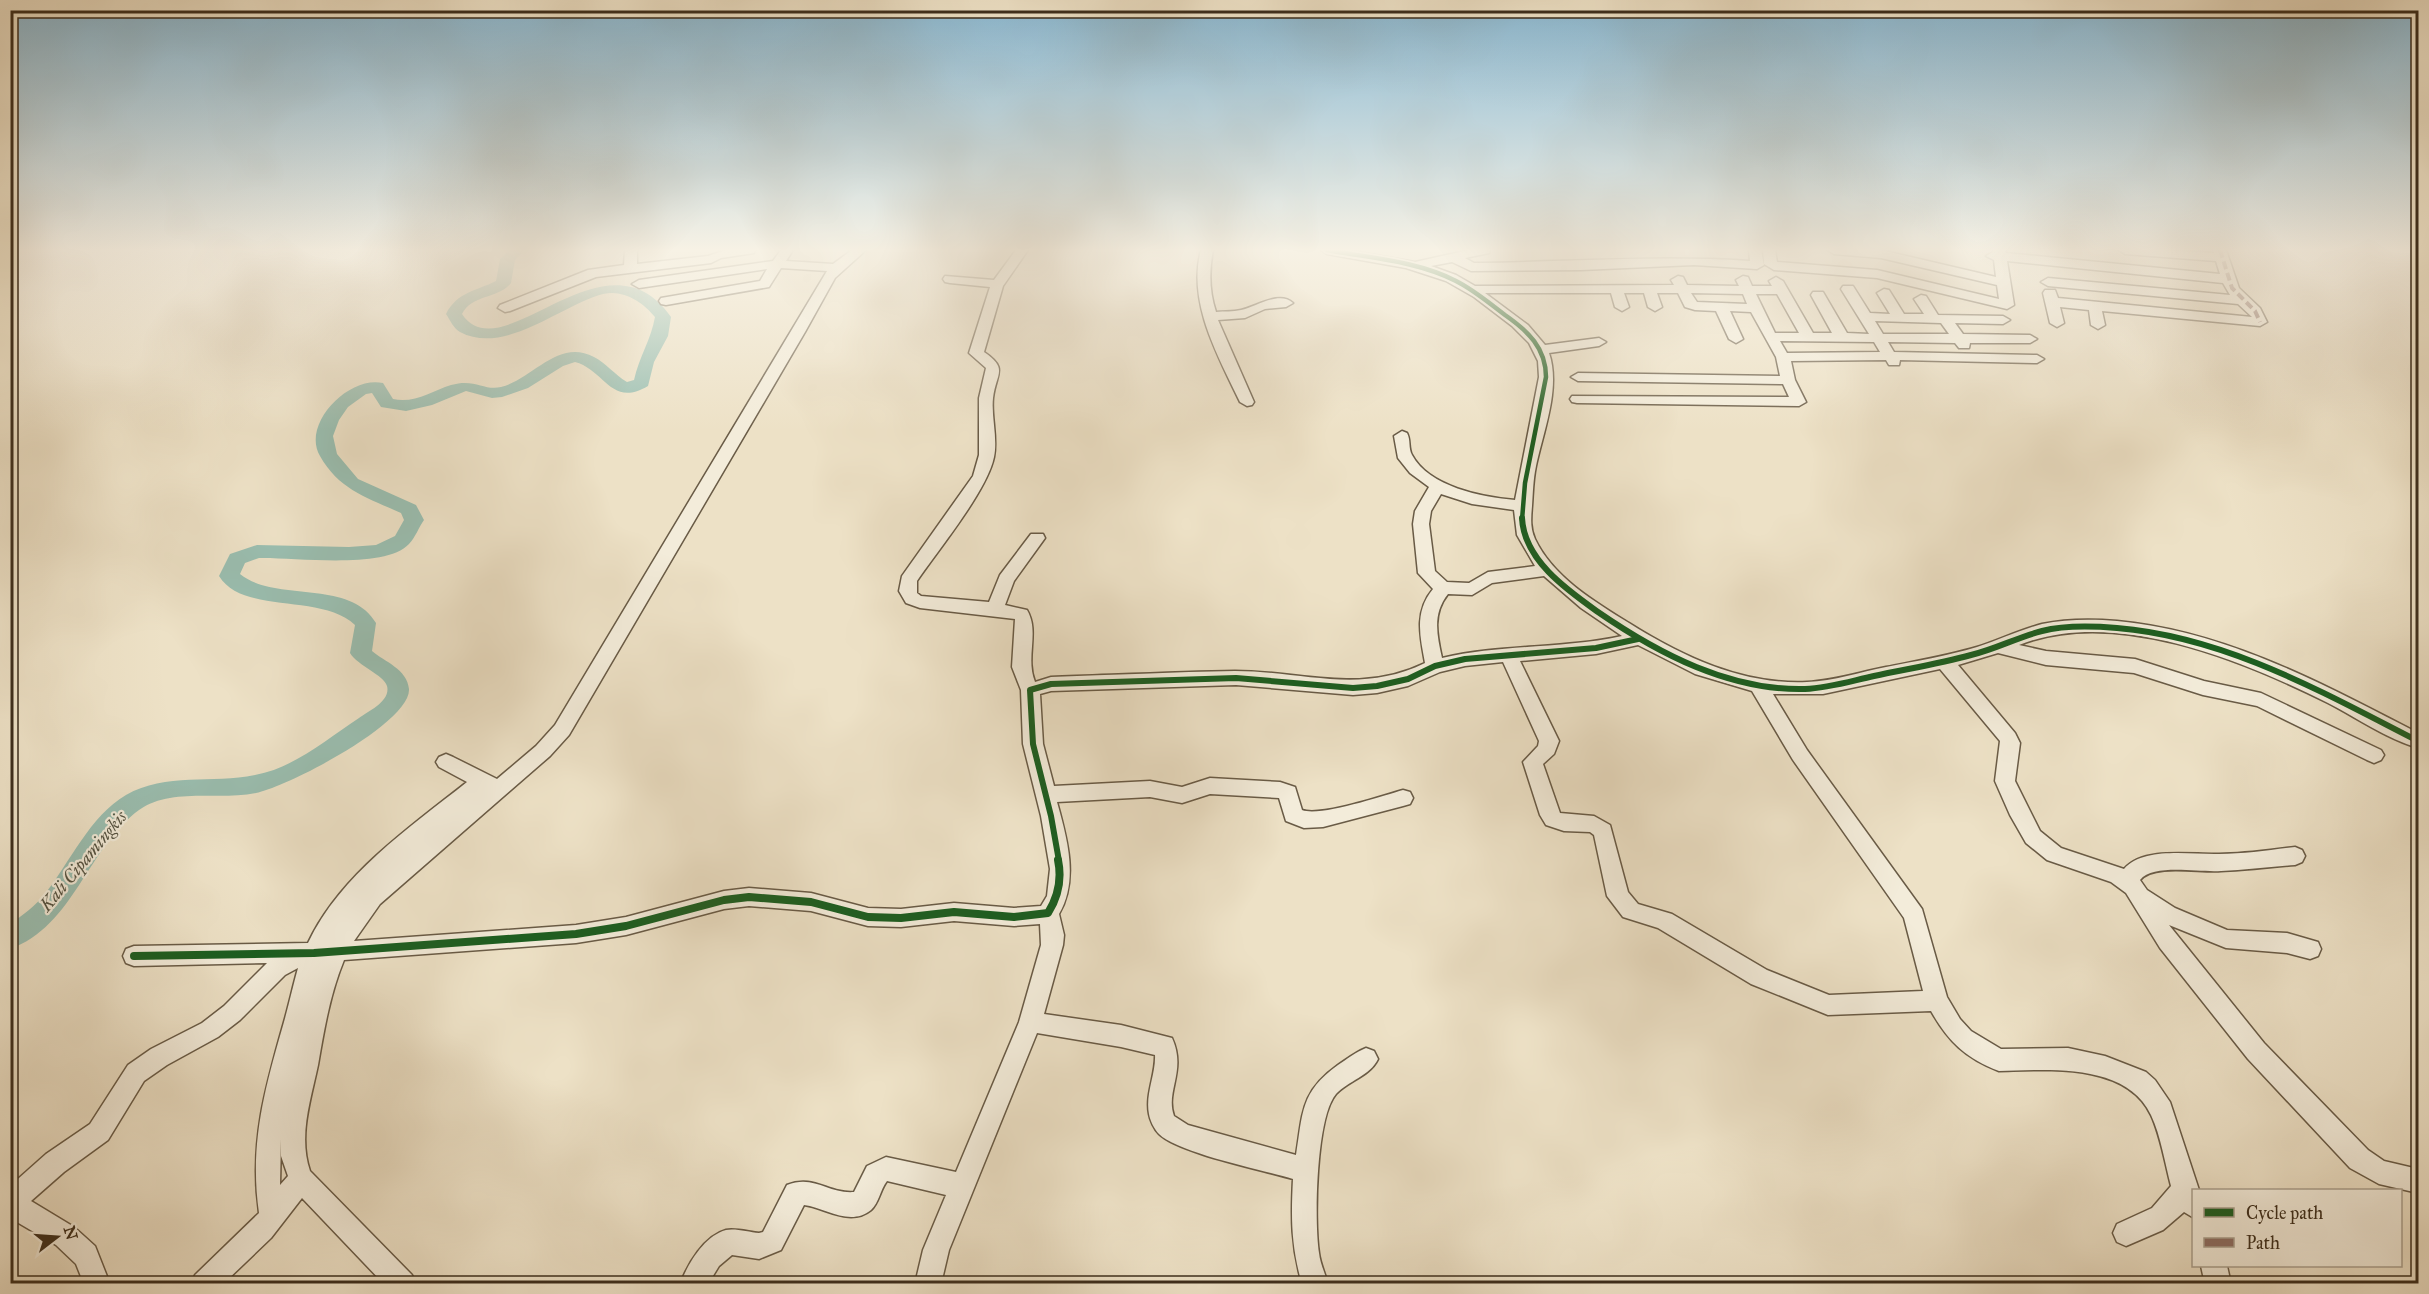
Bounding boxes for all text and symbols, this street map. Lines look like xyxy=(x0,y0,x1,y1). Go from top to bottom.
water label: Kali Cipamingkis xyxy=(34,806,133,917)
legend xyxy=(2192,1189,2402,1267)
text: Cycle path xyxy=(2246,1202,2323,1224)
north arrow xyxy=(27,1207,87,1267)
text: N xyxy=(60,1223,82,1242)
text: Path xyxy=(2246,1232,2280,1254)

